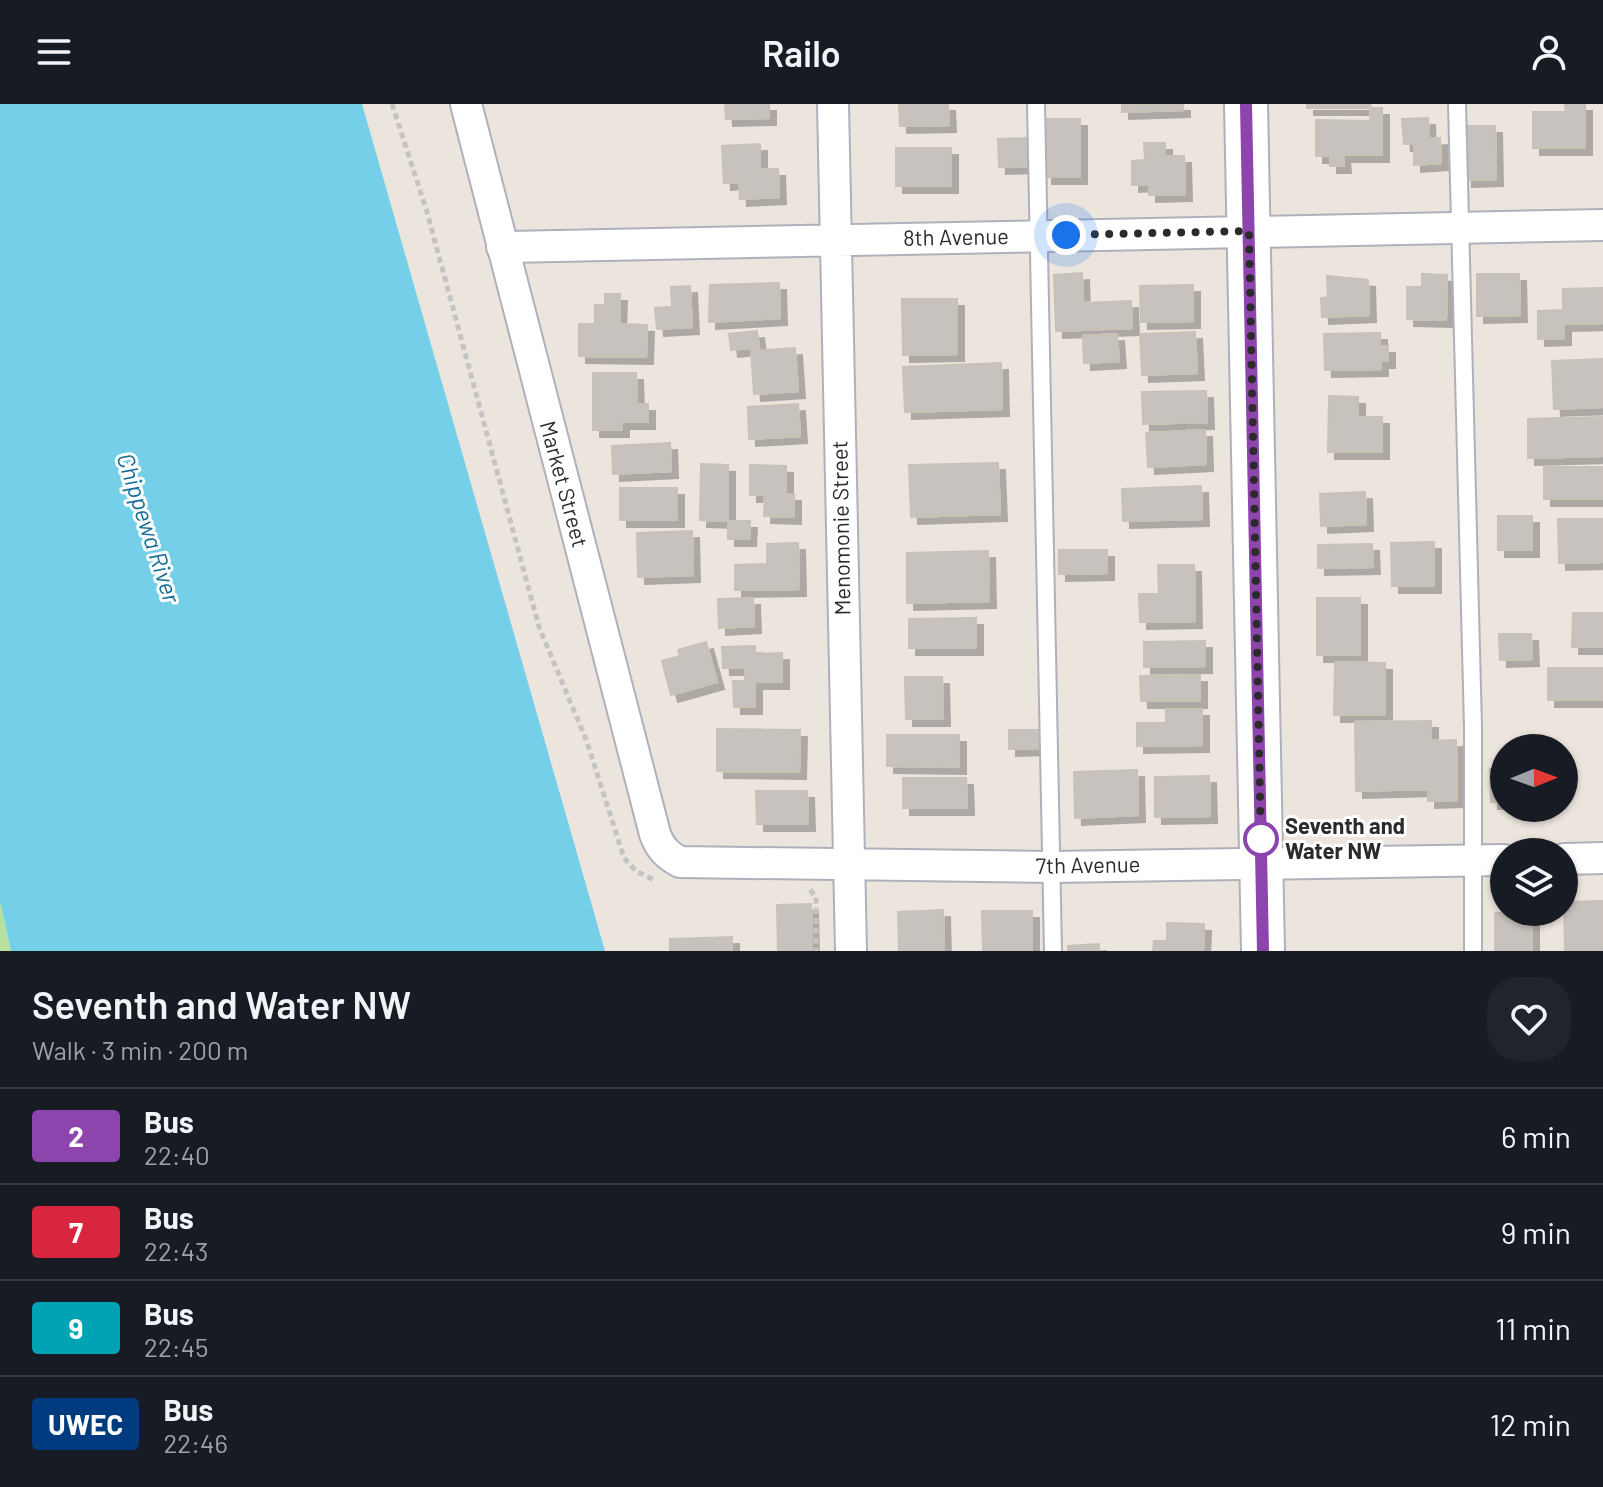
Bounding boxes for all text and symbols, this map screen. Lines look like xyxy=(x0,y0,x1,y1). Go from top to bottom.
icon: menu xyxy=(32,30,76,74)
icon: person xyxy=(1527,30,1571,74)
text: Railo xyxy=(762,31,841,74)
your location xyxy=(1046,215,1086,255)
street label: 8th Avenue xyxy=(903,222,1009,250)
street label: Market Street xyxy=(536,418,594,550)
street label: Menomonie Street xyxy=(825,440,855,616)
water label: Chippewa River xyxy=(112,449,188,607)
north arrow xyxy=(1490,734,1578,822)
map controls xyxy=(1490,734,1578,926)
place label: Seventh and Water NW xyxy=(1285,812,1405,863)
marker: Seventh and Water NW xyxy=(1244,822,1278,856)
button: layers xyxy=(1490,838,1578,926)
street label: 7th Avenue xyxy=(1035,850,1140,878)
button: heart xyxy=(1487,977,1571,1061)
text: Seventh and Water NW xyxy=(32,981,411,1027)
text: Walk · 3 min · 200 m xyxy=(32,1034,248,1065)
text: Bus xyxy=(144,1103,194,1139)
text: 6 min xyxy=(1501,1118,1571,1154)
text: 2 xyxy=(68,1119,84,1153)
text: 22:40 xyxy=(144,1139,210,1170)
text: Bus xyxy=(144,1199,194,1235)
text: 9 min xyxy=(1501,1214,1571,1250)
text: 7 xyxy=(69,1215,83,1249)
text: 22:43 xyxy=(144,1235,208,1266)
text: Bus xyxy=(144,1295,194,1331)
text: 11 min xyxy=(1495,1310,1571,1346)
text: 9 xyxy=(69,1311,83,1345)
text: 22:45 xyxy=(144,1331,208,1362)
text: Bus xyxy=(163,1391,213,1427)
text: 12 min xyxy=(1490,1406,1571,1442)
text: UWEC xyxy=(48,1407,123,1441)
text: 22:46 xyxy=(163,1427,228,1458)

